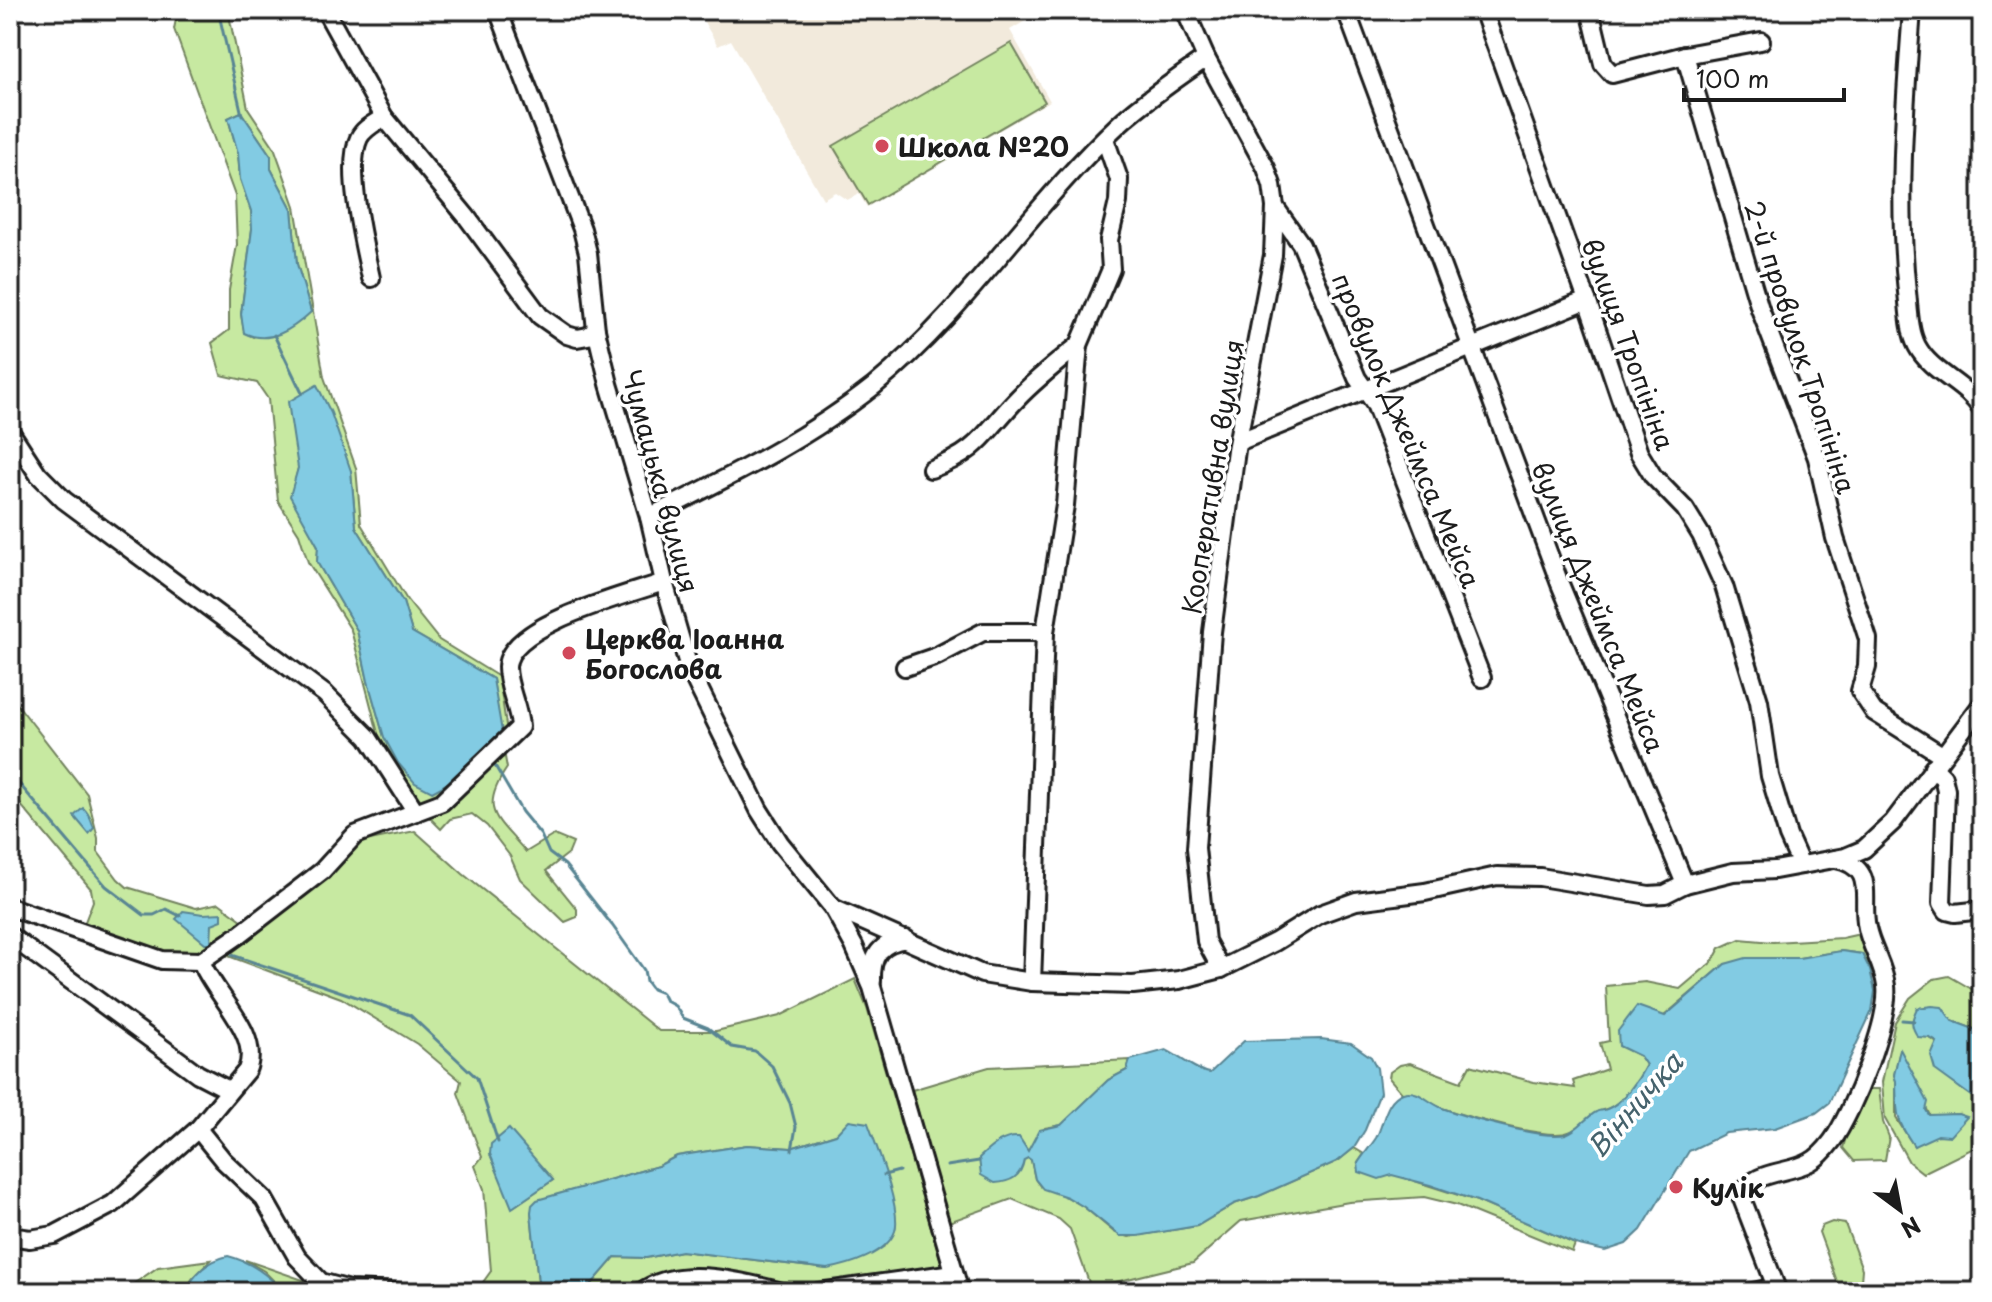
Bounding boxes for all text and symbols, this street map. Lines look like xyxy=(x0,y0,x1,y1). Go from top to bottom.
scale bar xyxy=(1684,52,1844,102)
text: 100 m xyxy=(1696,60,1769,96)
place label: Школа №20 xyxy=(898,127,1069,166)
marker: Школа №20 xyxy=(873,137,891,155)
street label: 2-й провулок Тропініна xyxy=(1735,195,1867,499)
street label: вулиця Тропініна xyxy=(1573,233,1686,456)
street label: провулок Джеймса Мейса xyxy=(1323,266,1492,594)
street label: Кооперативна вулиця xyxy=(1171,337,1253,617)
street label: Чумацька вулиця xyxy=(612,365,710,597)
street label: вулиця Джеймса Мейса xyxy=(1523,456,1676,759)
place label: Церква Іоанна Богослова xyxy=(585,619,785,688)
marker: Церква Іоанна Богослова xyxy=(560,644,578,662)
water label: Вінничка xyxy=(1576,1041,1693,1166)
place label: Кулік xyxy=(1692,1168,1764,1207)
north arrow xyxy=(1860,1170,1940,1250)
marker: Кулік xyxy=(1667,1178,1685,1196)
text: N xyxy=(1895,1210,1928,1247)

